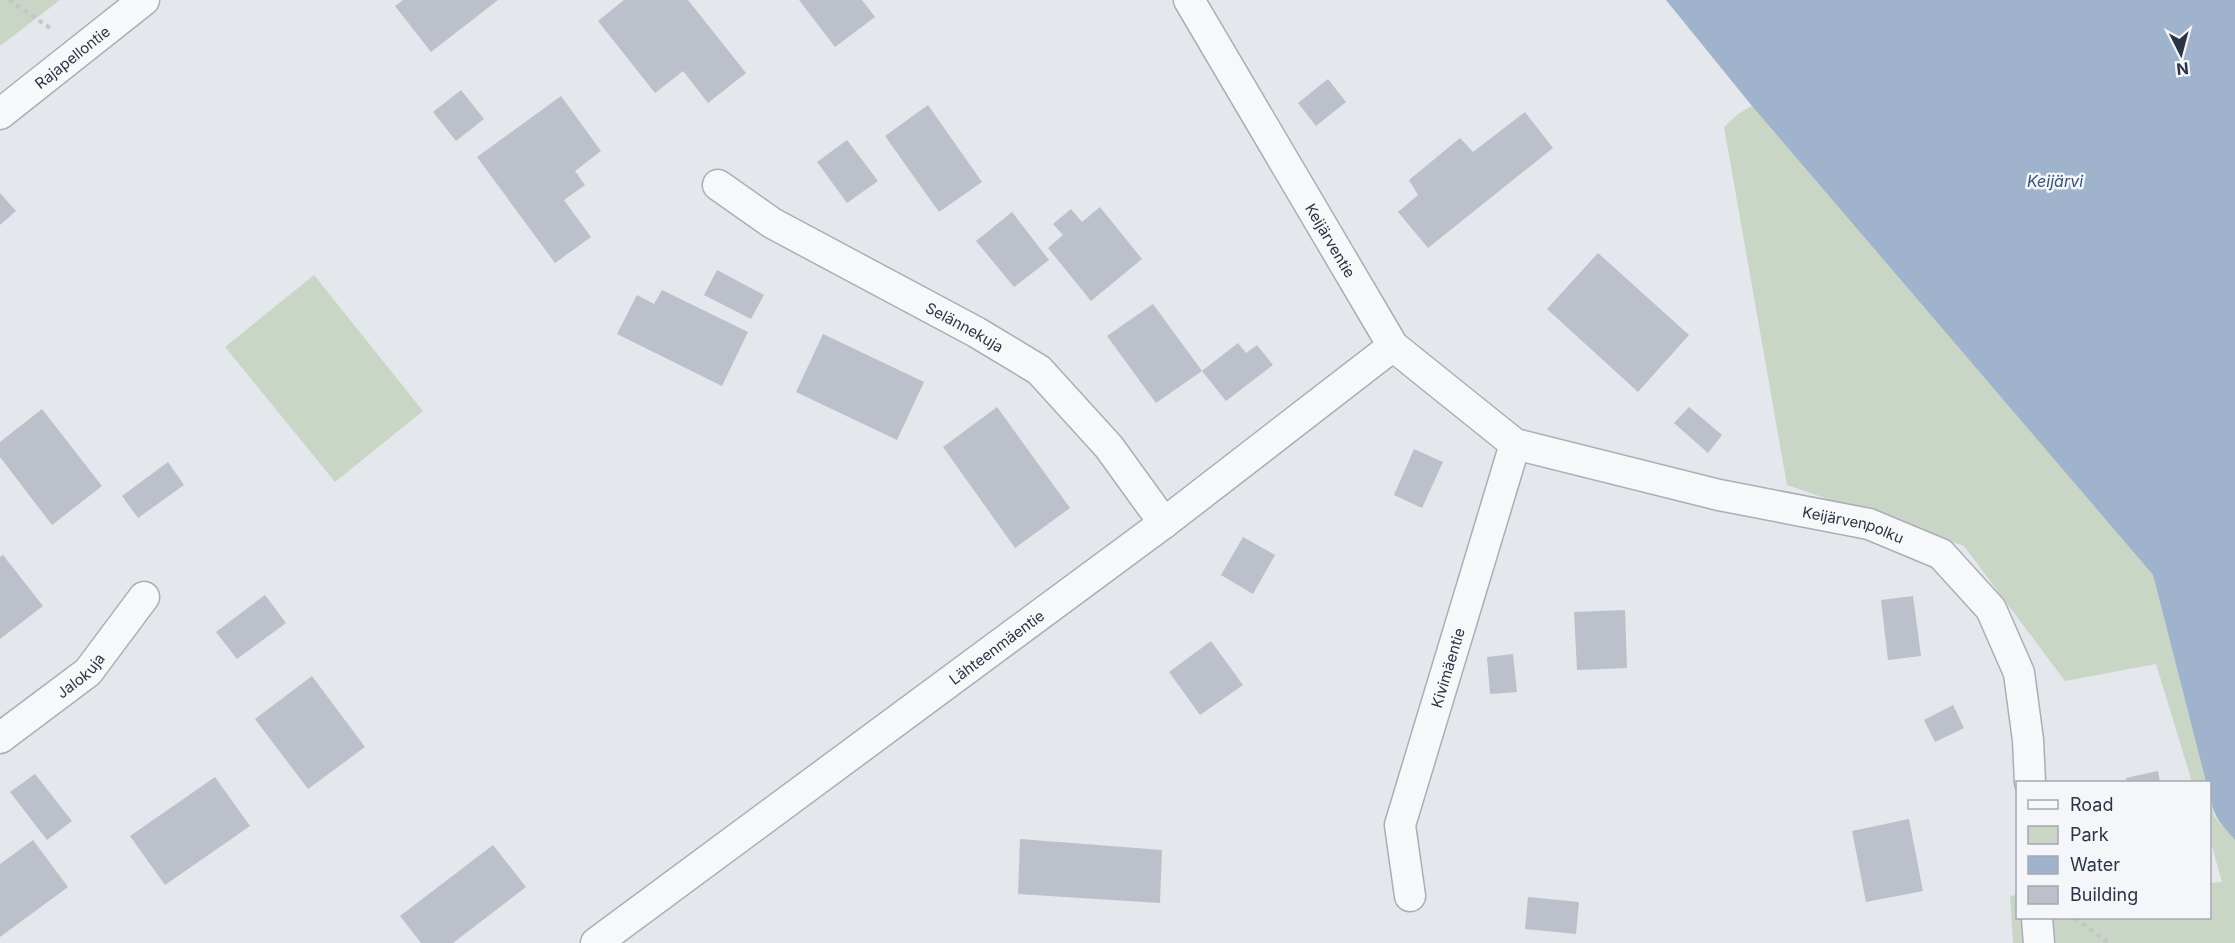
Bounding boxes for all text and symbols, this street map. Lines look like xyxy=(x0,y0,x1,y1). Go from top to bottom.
street label: Rajapellontie xyxy=(31,21,114,92)
north arrow xyxy=(2151,24,2211,84)
text: N xyxy=(2175,58,2190,80)
water label: Keijärvi xyxy=(2027,171,2084,191)
street label: Keijärventie xyxy=(1301,200,1360,281)
street label: Selännekuja xyxy=(923,298,1007,356)
street label: Keijärvenpolku xyxy=(1801,502,1907,547)
street label: Lähteenmäentie xyxy=(945,606,1048,688)
street label: Kivimäentie xyxy=(1426,625,1468,710)
street label: Jalokuja xyxy=(52,649,108,702)
legend xyxy=(2016,781,2211,919)
text: Road xyxy=(2070,794,2113,815)
text: Park xyxy=(2070,824,2109,845)
text: Water xyxy=(2070,854,2120,875)
text: Building xyxy=(2070,884,2138,905)

